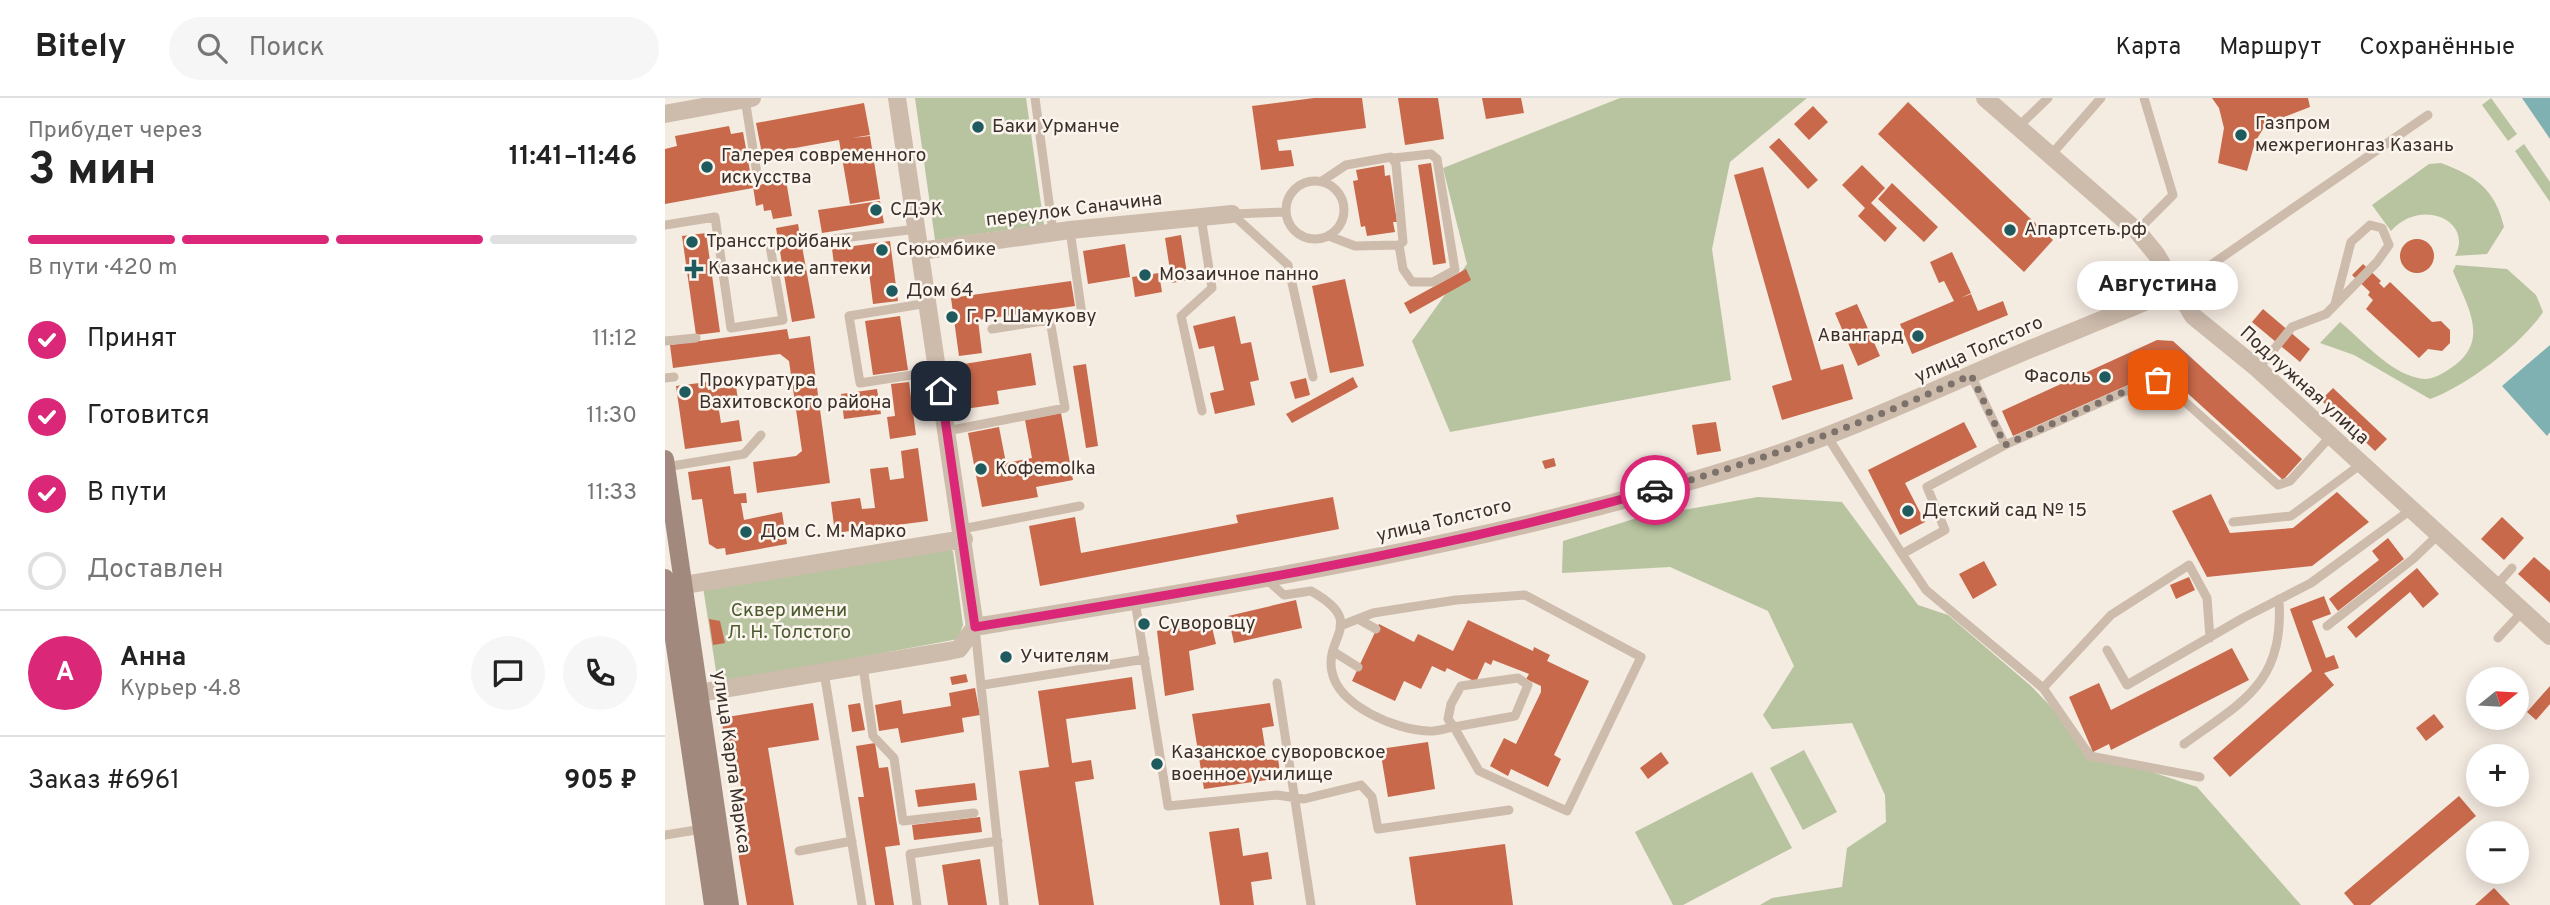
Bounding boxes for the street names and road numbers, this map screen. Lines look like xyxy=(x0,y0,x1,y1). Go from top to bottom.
street label: переулок Саначина xyxy=(984,187,1164,233)
street label: улица Толстого xyxy=(1911,311,2047,389)
street label: Подлужная улица xyxy=(2234,321,2374,451)
street label: улица Толстого xyxy=(1374,494,1514,548)
street label: улица Карла Маркса xyxy=(706,669,756,855)

